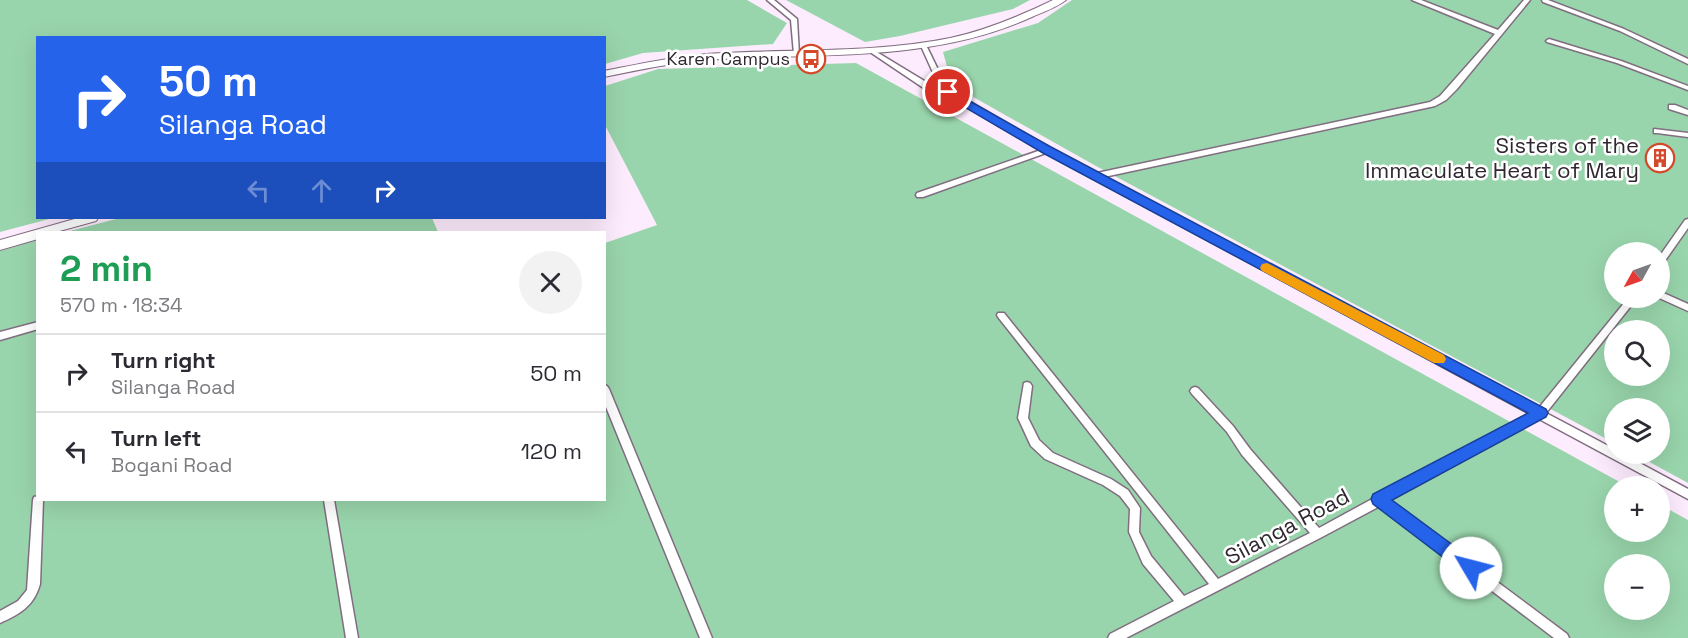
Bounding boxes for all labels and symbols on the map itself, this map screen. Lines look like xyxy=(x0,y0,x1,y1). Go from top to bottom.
bus stop icon: Karen Campus xyxy=(795,43,827,75)
place label: Karen Campus xyxy=(666,47,790,70)
pin xyxy=(922,66,973,117)
place label: Sisters of the Immaculate Heart of Mary xyxy=(1365,131,1639,184)
building icon: Sisters of the Immaculate Heart of Mary xyxy=(1644,142,1676,174)
north arrow xyxy=(1604,242,1670,308)
street label: Silanga Road xyxy=(1220,482,1354,570)
position arrow xyxy=(1439,536,1503,600)

